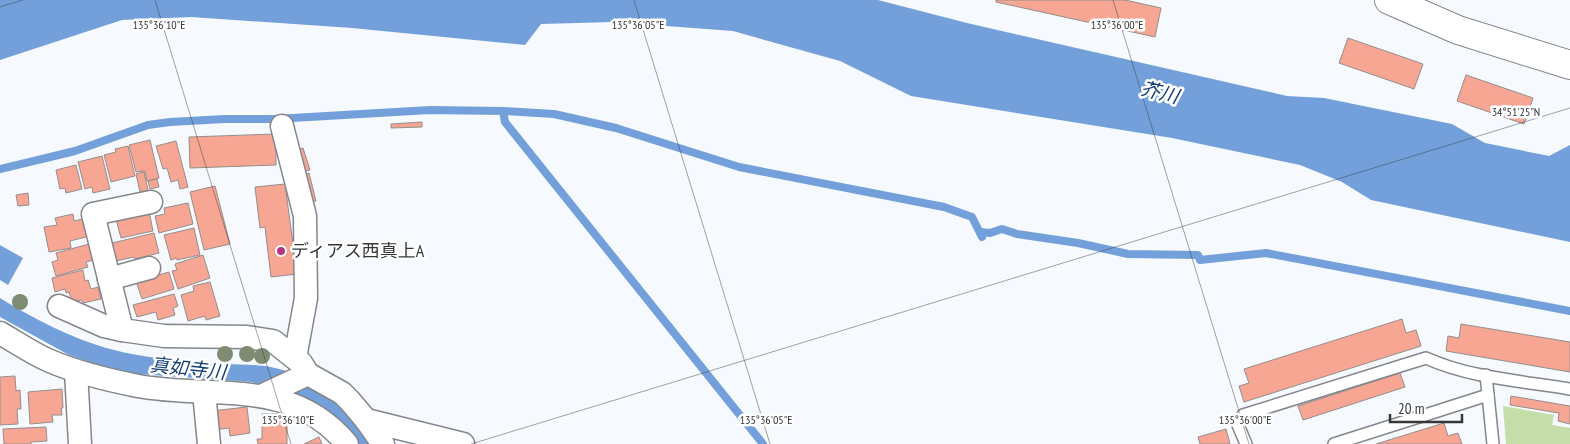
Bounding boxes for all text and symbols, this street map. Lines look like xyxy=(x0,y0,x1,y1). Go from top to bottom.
text: 135°36'10"E xyxy=(133,17,185,32)
text: 135°36'05"E xyxy=(612,17,664,32)
text: 135°36'00"E xyxy=(1091,17,1143,32)
water label: 芥川 xyxy=(1139,76,1183,109)
text: 34°51'25"N xyxy=(1492,104,1540,119)
place label: ディアス西真上A xyxy=(291,239,425,262)
marker: ディアス西真上A xyxy=(275,245,287,257)
water label: 真如寺川 xyxy=(149,352,229,384)
scale bar xyxy=(1390,392,1462,424)
text: 20 m xyxy=(1398,399,1424,418)
text: 135°36'10"E xyxy=(262,412,314,427)
text: 135°36'05"E xyxy=(740,412,792,427)
text: 135°36'00"E xyxy=(1219,412,1271,427)

